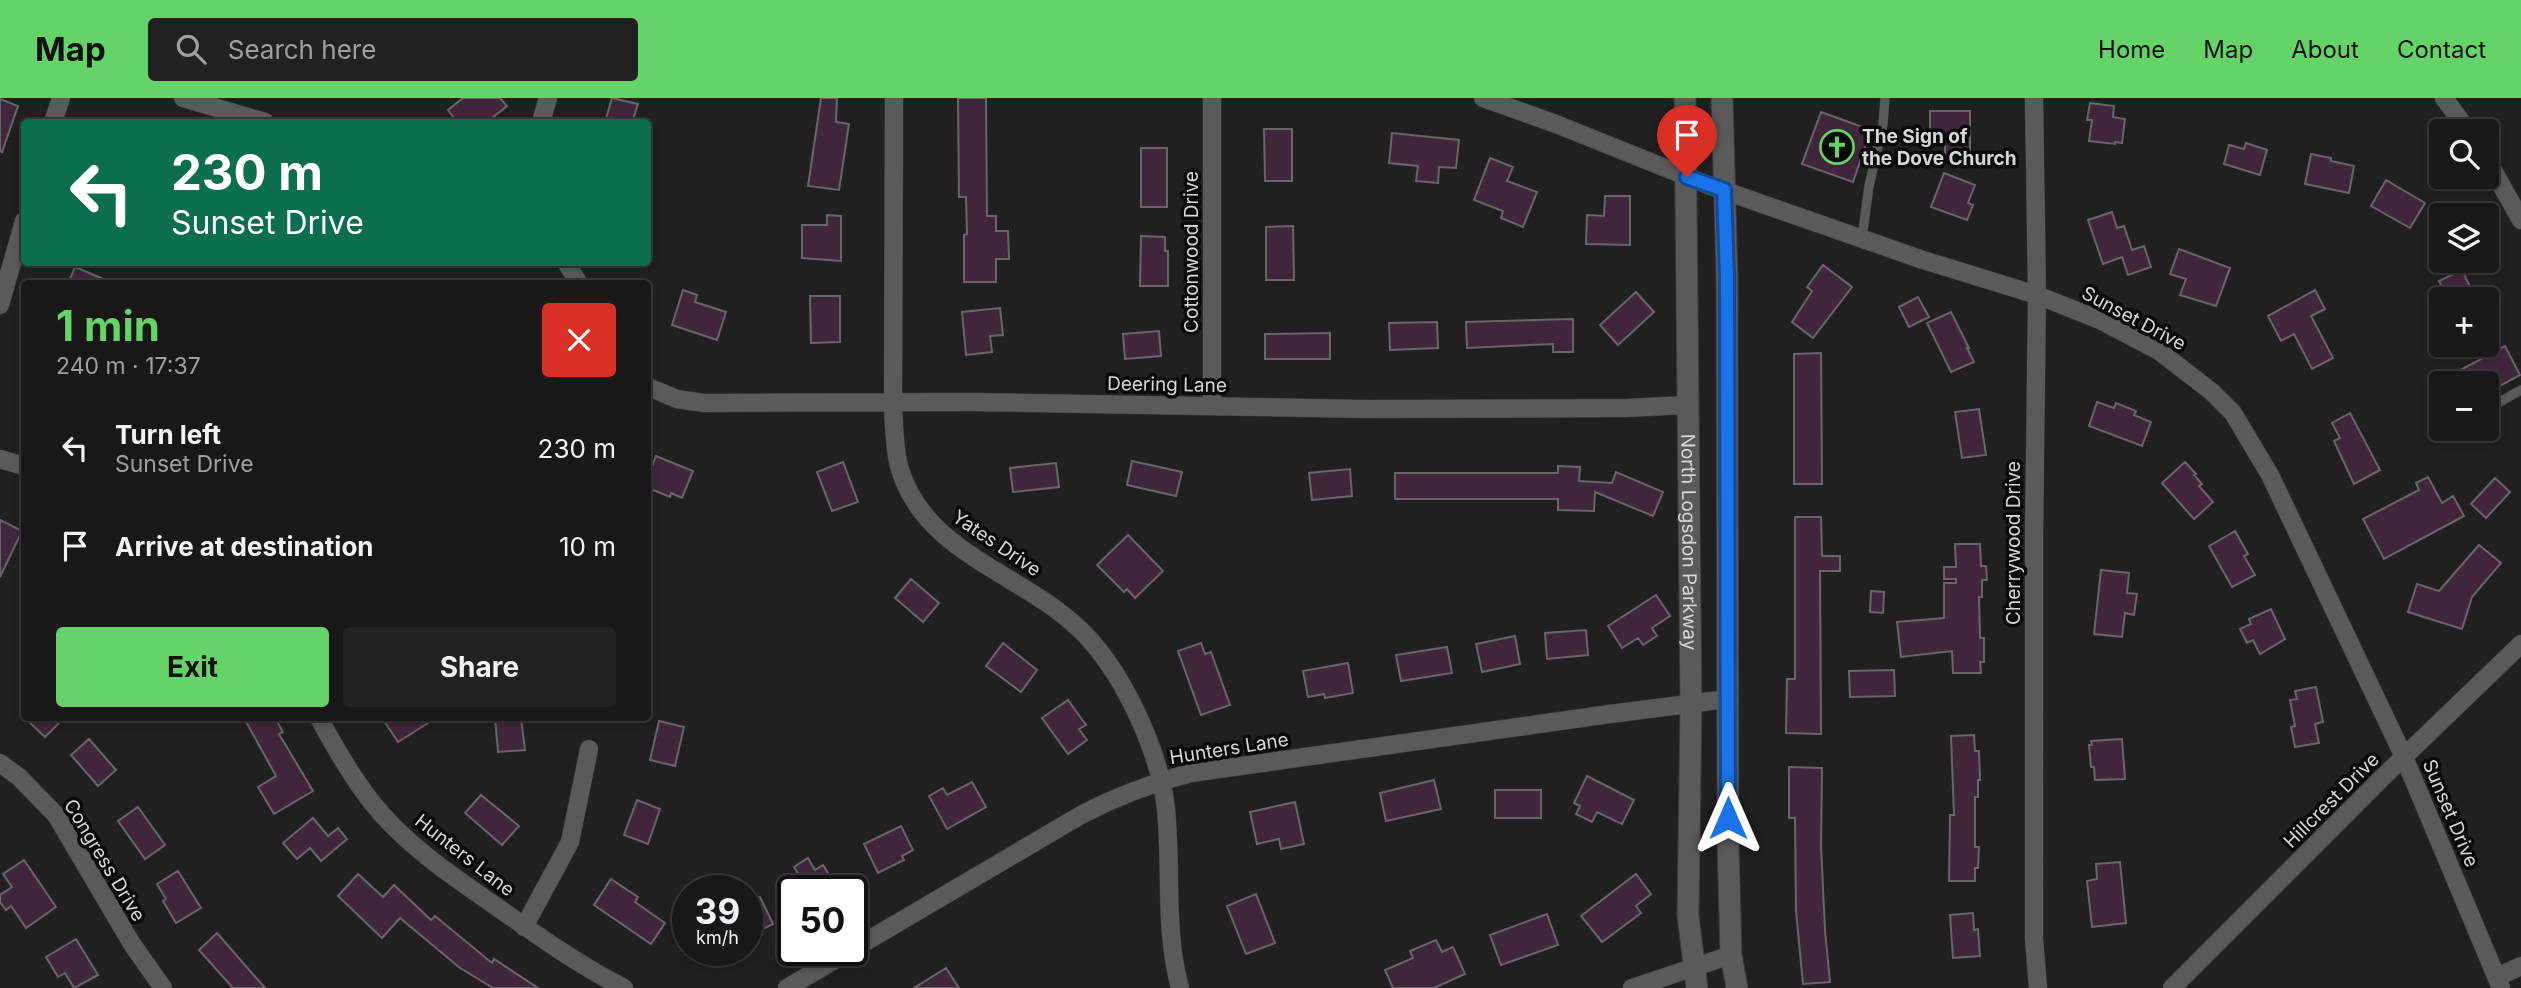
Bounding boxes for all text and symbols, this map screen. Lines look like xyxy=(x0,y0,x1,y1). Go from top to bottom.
search box xyxy=(148,18,638,81)
text: Map xyxy=(35,29,106,69)
icon: search xyxy=(172,30,210,68)
text: Search here xyxy=(228,34,376,65)
text: Home xyxy=(2098,35,2165,64)
text: Map xyxy=(2203,35,2253,64)
text: About xyxy=(2291,35,2359,64)
text: Contact xyxy=(2397,35,2486,64)
pin xyxy=(1657,105,1717,177)
icon: arrive xyxy=(1668,116,1706,154)
map controls xyxy=(2429,119,2499,441)
button: search xyxy=(2429,119,2499,189)
place label: The Sign of the Dove Church xyxy=(1862,125,2017,170)
church icon: The Sign of the Dove Church xyxy=(1818,128,1856,166)
text: 230 m xyxy=(171,143,323,202)
icon: left xyxy=(56,147,147,238)
street label: Cottonwood Drive xyxy=(1180,171,1203,333)
text: Sunset Drive xyxy=(171,203,364,242)
button: layers xyxy=(2429,203,2499,273)
street label: Sunset Drive xyxy=(2078,281,2190,355)
button: + xyxy=(2429,287,2499,357)
text: 1 min xyxy=(56,300,160,351)
button: close xyxy=(542,303,616,377)
text: 240 m · 17:37 xyxy=(56,352,201,380)
button: − xyxy=(2429,371,2499,441)
street label: Deering Lane xyxy=(1107,372,1227,397)
text: Turn left xyxy=(115,419,221,450)
icon: left xyxy=(56,429,94,467)
text: 230 m xyxy=(538,433,616,464)
street label: North Logsdon Parkway xyxy=(1676,433,1701,651)
text: Sunset Drive xyxy=(115,450,254,478)
street label: Cherrywood Drive xyxy=(2002,461,2025,625)
street label: Yates Drive xyxy=(948,505,1045,581)
icon: arrive xyxy=(56,527,94,565)
text: Arrive at destination xyxy=(115,531,374,562)
text: 10 m xyxy=(559,531,616,562)
button: Exit xyxy=(56,627,329,707)
button: Share xyxy=(343,627,616,707)
street label: Hunters Lane xyxy=(1168,728,1290,769)
street label: Hillcrest Drive xyxy=(2279,748,2384,853)
street label: Sunset Drive xyxy=(2418,756,2483,870)
position arrow xyxy=(1691,781,1765,855)
street label: Congress Drive xyxy=(59,795,150,926)
street label: Hunters Lane xyxy=(410,809,519,901)
speed limit sign: 50 xyxy=(777,875,868,966)
text: 39 xyxy=(695,890,740,932)
text: km/h xyxy=(696,927,739,948)

